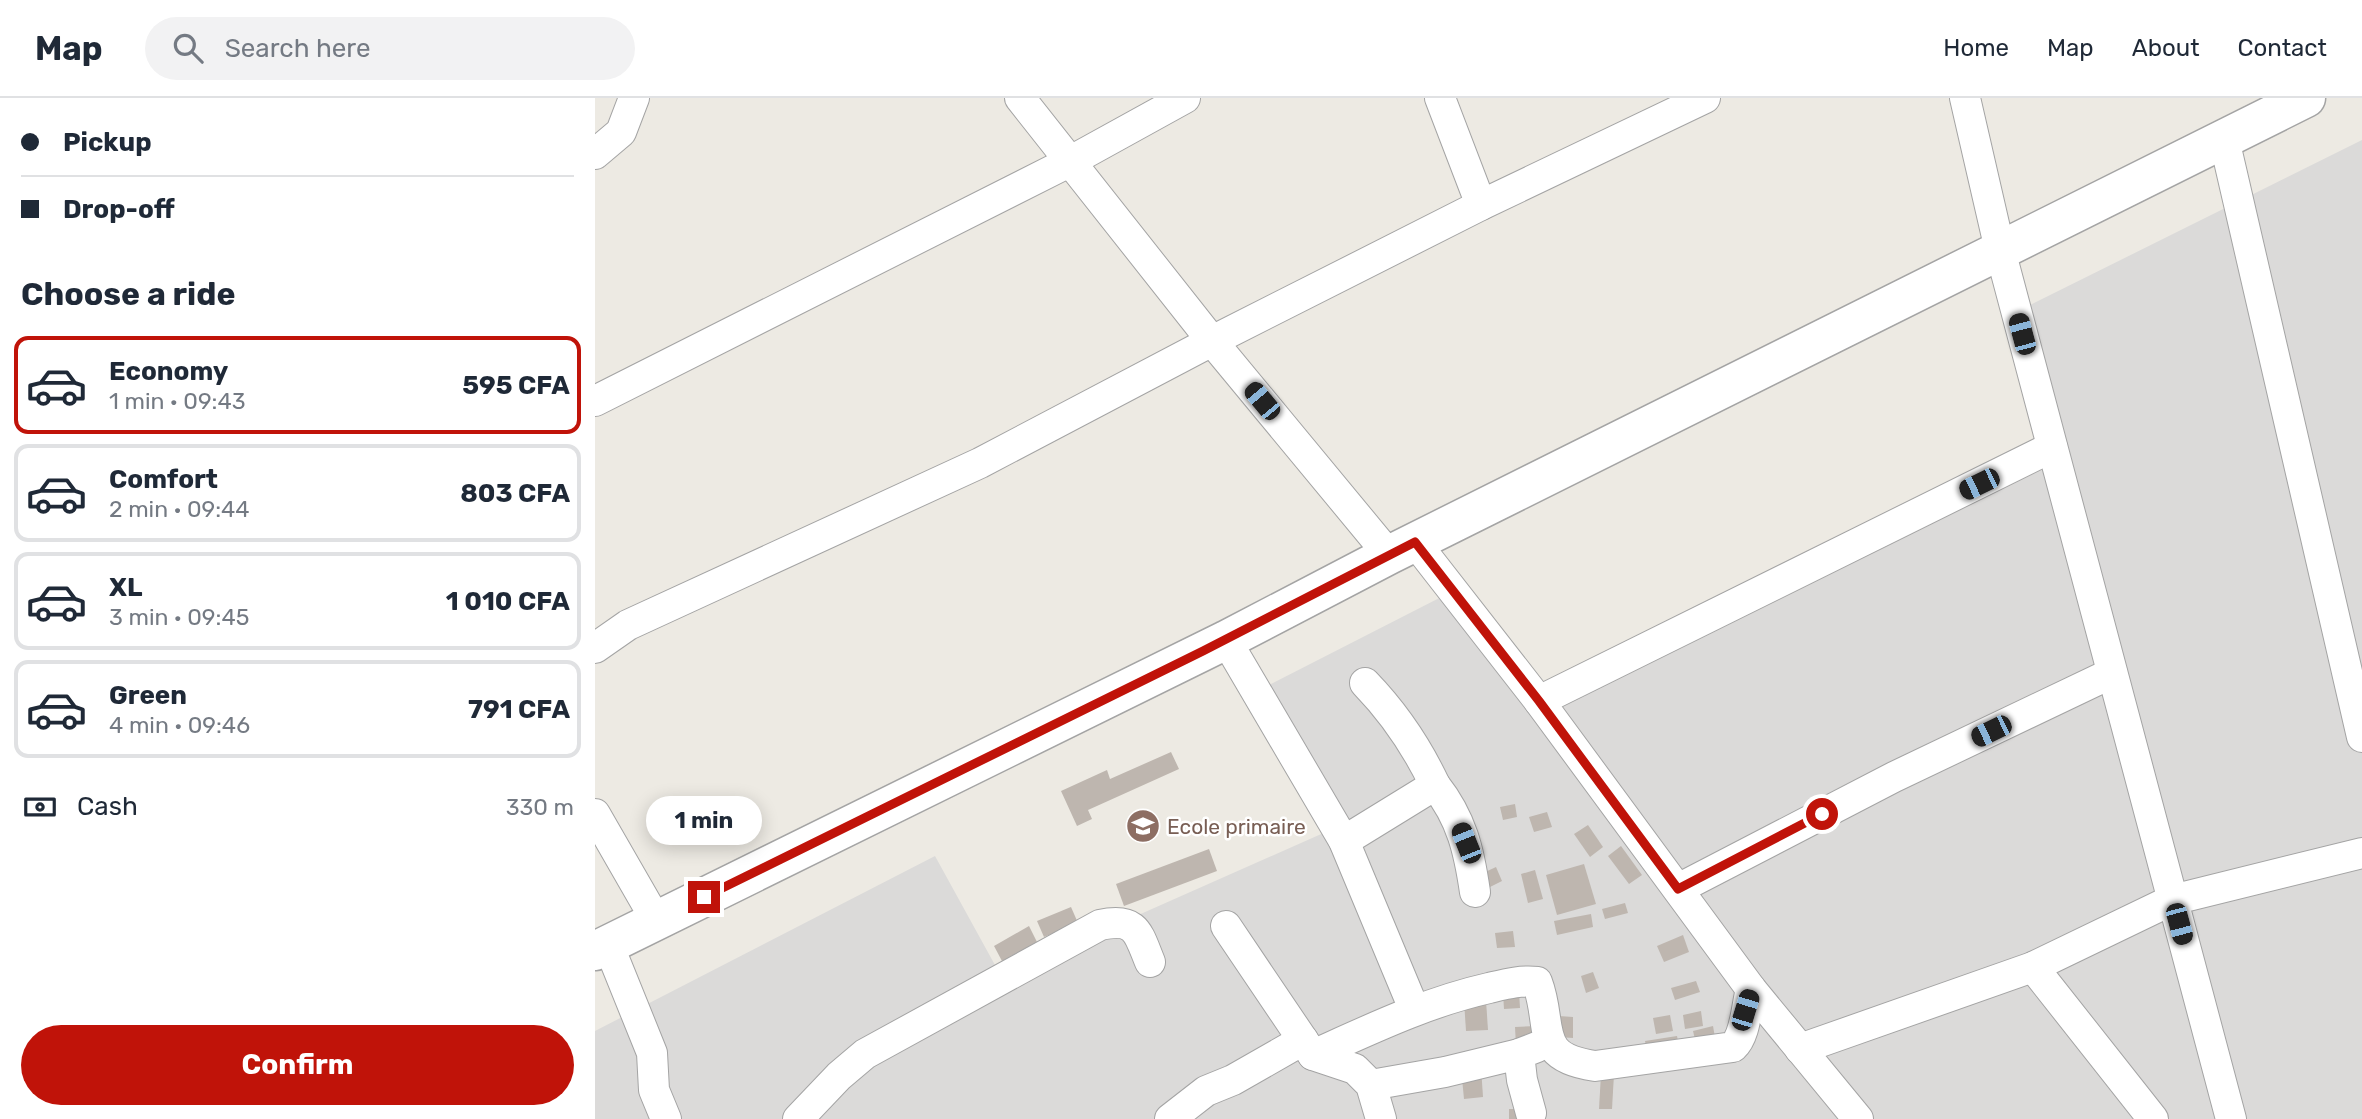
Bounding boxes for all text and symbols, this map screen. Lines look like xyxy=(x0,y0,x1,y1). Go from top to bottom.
search box xyxy=(145,17,635,80)
text: Map xyxy=(35,29,103,68)
icon: search xyxy=(169,29,207,67)
text: Search here xyxy=(225,33,370,64)
text: Home xyxy=(1943,34,2009,62)
text: Map xyxy=(2047,34,2094,62)
text: About xyxy=(2132,34,2200,62)
text: Contact xyxy=(2238,34,2327,62)
text: Pickup xyxy=(63,127,152,158)
text: Drop-off xyxy=(63,194,175,225)
text: Choose a ride xyxy=(21,275,235,313)
car xyxy=(2007,311,2038,357)
icon: car xyxy=(25,354,88,417)
text: Economy xyxy=(109,356,228,387)
text: 595 CFA xyxy=(462,370,570,401)
car xyxy=(1241,378,1284,424)
text: 1 min · 09:43 xyxy=(109,387,246,415)
icon: car xyxy=(25,462,88,525)
text: Comfort xyxy=(109,464,218,495)
car xyxy=(1956,465,2003,503)
text: 803 CFA xyxy=(460,478,570,509)
text: 2 min · 09:44 xyxy=(109,495,250,523)
icon: car xyxy=(25,570,88,633)
text: XL xyxy=(109,572,142,603)
text: 1 010 CFA xyxy=(446,586,570,617)
text: 3 min · 09:45 xyxy=(109,603,249,631)
icon: car xyxy=(25,678,88,741)
text: Green xyxy=(109,680,187,711)
text: 791 CFA xyxy=(468,694,570,725)
text: 4 min · 09:46 xyxy=(109,711,250,739)
car xyxy=(1968,712,2015,750)
icon: cash xyxy=(21,788,59,826)
text: Cash xyxy=(77,791,138,822)
text: 330 m xyxy=(506,793,574,821)
callout: 1 min xyxy=(646,796,762,844)
route start xyxy=(1806,798,1838,830)
text: 1 min xyxy=(675,806,733,834)
school or university icon: Ecole primaire xyxy=(1124,807,1162,845)
place label: Ecole primaire xyxy=(1167,814,1306,839)
car xyxy=(1449,820,1484,866)
route end xyxy=(688,881,720,913)
car xyxy=(2164,901,2195,947)
car xyxy=(1729,987,1762,1033)
button: Confirm xyxy=(21,1025,574,1105)

